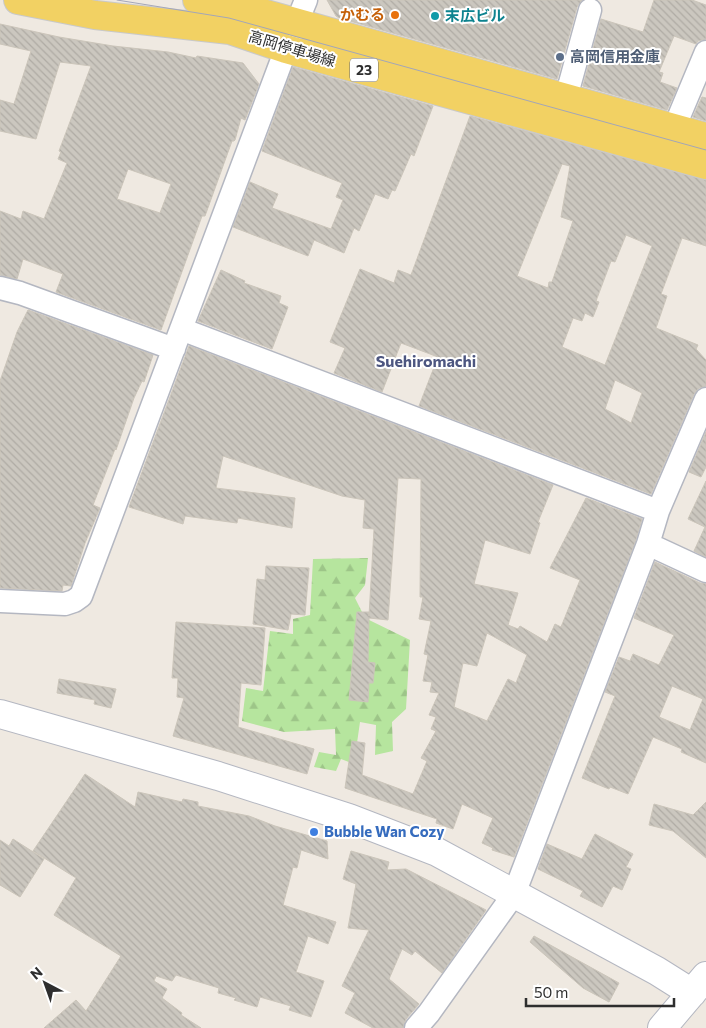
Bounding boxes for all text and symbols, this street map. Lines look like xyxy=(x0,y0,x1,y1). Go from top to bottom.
place label: かむる xyxy=(340,5,385,23)
place label: 末広ビル xyxy=(445,6,505,24)
marker: かむる xyxy=(389,9,401,21)
marker: 末広ビル xyxy=(429,10,441,22)
street label: 高岡停車場線 xyxy=(247,26,338,70)
place label: 高岡信用金庫 xyxy=(570,47,660,65)
marker: 高岡信用金庫 xyxy=(554,51,566,63)
road number: 23 xyxy=(350,58,378,82)
district label: Suehiromachi xyxy=(376,351,476,370)
place label: Bubble Wan Cozy xyxy=(324,822,445,840)
marker: Bubble Wan Cozy xyxy=(308,826,320,838)
north arrow xyxy=(20,958,70,1008)
text: N xyxy=(27,963,46,983)
scale bar xyxy=(526,976,674,1008)
text: 50 m xyxy=(534,983,568,1001)

